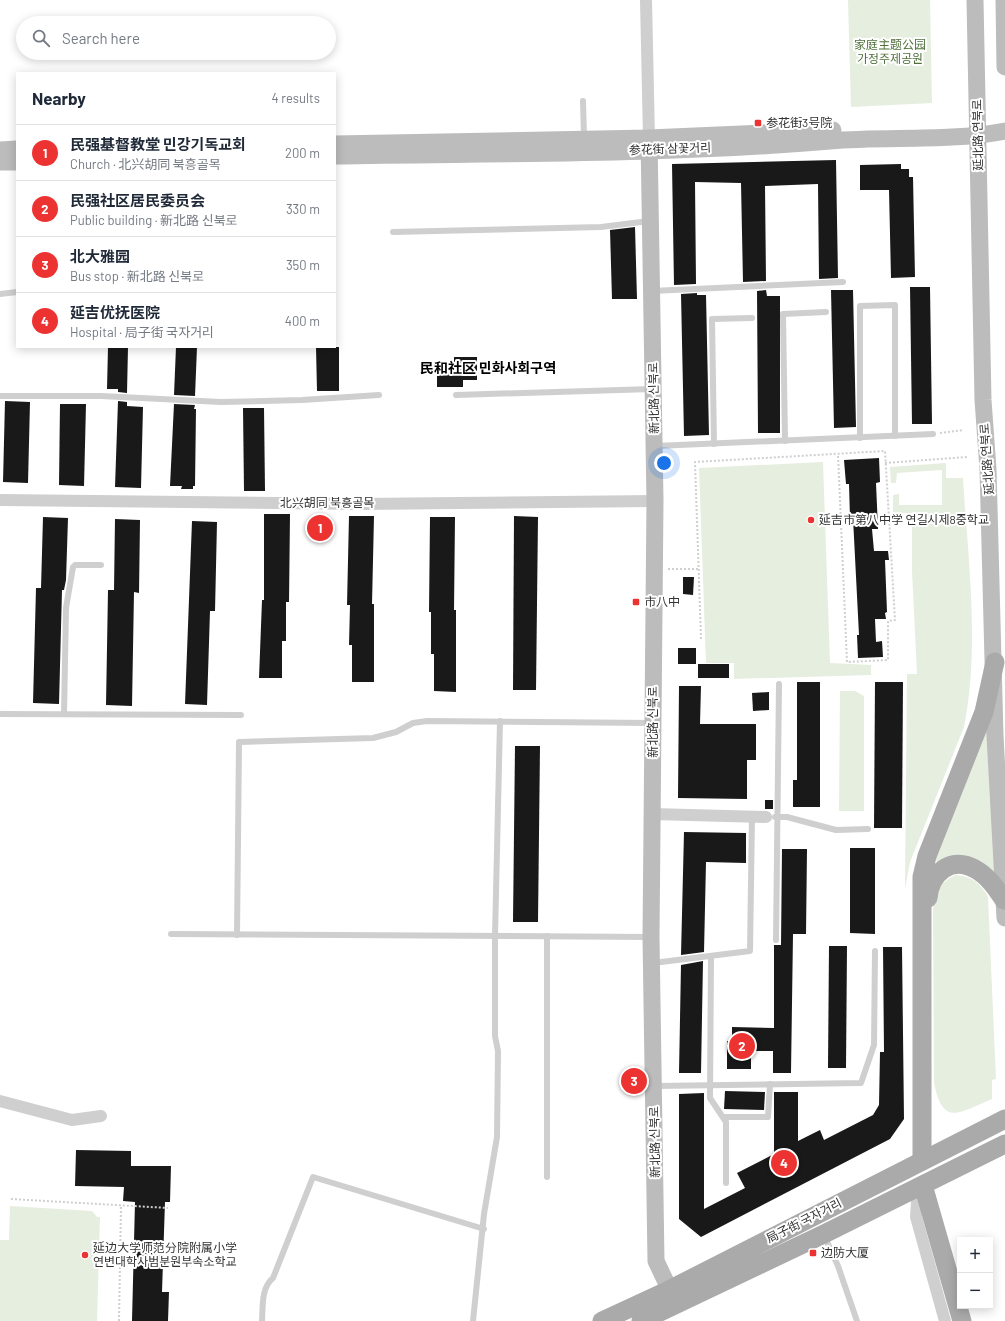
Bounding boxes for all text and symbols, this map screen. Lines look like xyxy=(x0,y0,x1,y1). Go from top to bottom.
search box xyxy=(16,16,336,60)
icon: search xyxy=(30,27,52,49)
text: Search here xyxy=(62,29,140,47)
park label: 家庭主题公园 가정주제공원 xyxy=(854,37,926,65)
text: Nearby xyxy=(32,88,86,108)
text: 4 results xyxy=(272,90,320,106)
street label: 延北路 연북로 xyxy=(969,99,985,171)
place label: 参花街3号院 xyxy=(766,115,832,129)
marker: 参花街3号院 xyxy=(753,118,763,128)
text: 民强基督教堂 민강기독교회 xyxy=(70,135,246,153)
street label: 参花街 삼꽃거리 xyxy=(628,140,711,156)
text: 1 xyxy=(43,145,47,161)
text: 200 m xyxy=(285,145,320,161)
text: Church · 北兴胡同 북흥골목 xyxy=(70,156,221,172)
text: 民强社区居民委员会 xyxy=(70,191,205,209)
text: 2 xyxy=(41,201,49,217)
text: 330 m xyxy=(286,201,320,217)
text: Public building · 新北路 신북로 xyxy=(70,212,238,228)
text: 北大雅园 xyxy=(70,247,130,265)
text: 3 xyxy=(41,257,49,273)
text: 350 m xyxy=(286,257,320,273)
text: Bus stop · 新北路 신북로 xyxy=(70,268,204,284)
text: 延吉优抚医院 xyxy=(70,303,160,321)
text: 4 xyxy=(41,313,49,329)
text: 400 m xyxy=(285,313,320,329)
text: Hospital · 局子街 국자거리 xyxy=(70,324,214,340)
district label: 民和社区 민화사회구역 xyxy=(420,359,556,376)
street label: 新北路 신북로 xyxy=(645,362,661,434)
street label: 延北路 연북로 xyxy=(977,423,995,495)
your location xyxy=(654,453,674,473)
street label: 北兴胡同 북흥골목 xyxy=(280,495,374,509)
place label: 延吉市第八中学 연길시제8중학교 xyxy=(819,512,989,526)
pin: 1 xyxy=(307,513,333,543)
marker: 延吉市第八中学 연길시제8중학교 xyxy=(806,515,816,525)
place label: 市八中 xyxy=(644,594,680,608)
marker: 市八中 xyxy=(631,597,641,607)
street label: 新北路 신북로 xyxy=(645,686,659,758)
pin: 2 xyxy=(729,1031,755,1061)
pin: 3 xyxy=(621,1066,647,1096)
street label: 新北路 신북로 xyxy=(646,1106,662,1178)
pin: 4 xyxy=(771,1148,797,1178)
street label: 局子街 국자거리 xyxy=(764,1195,844,1245)
map controls xyxy=(957,1237,993,1309)
button: + xyxy=(957,1237,993,1273)
place label: 延边大学师范分院附属小学 연변대학사범분원부속소학교 xyxy=(93,1240,237,1268)
place label: 边防大厦 xyxy=(821,1245,869,1259)
marker: 边防大厦 xyxy=(808,1248,818,1258)
marker: 延边大学师范分院附属小学 연변대학사범분원부속소학교 xyxy=(80,1250,90,1260)
button: − xyxy=(957,1273,993,1309)

